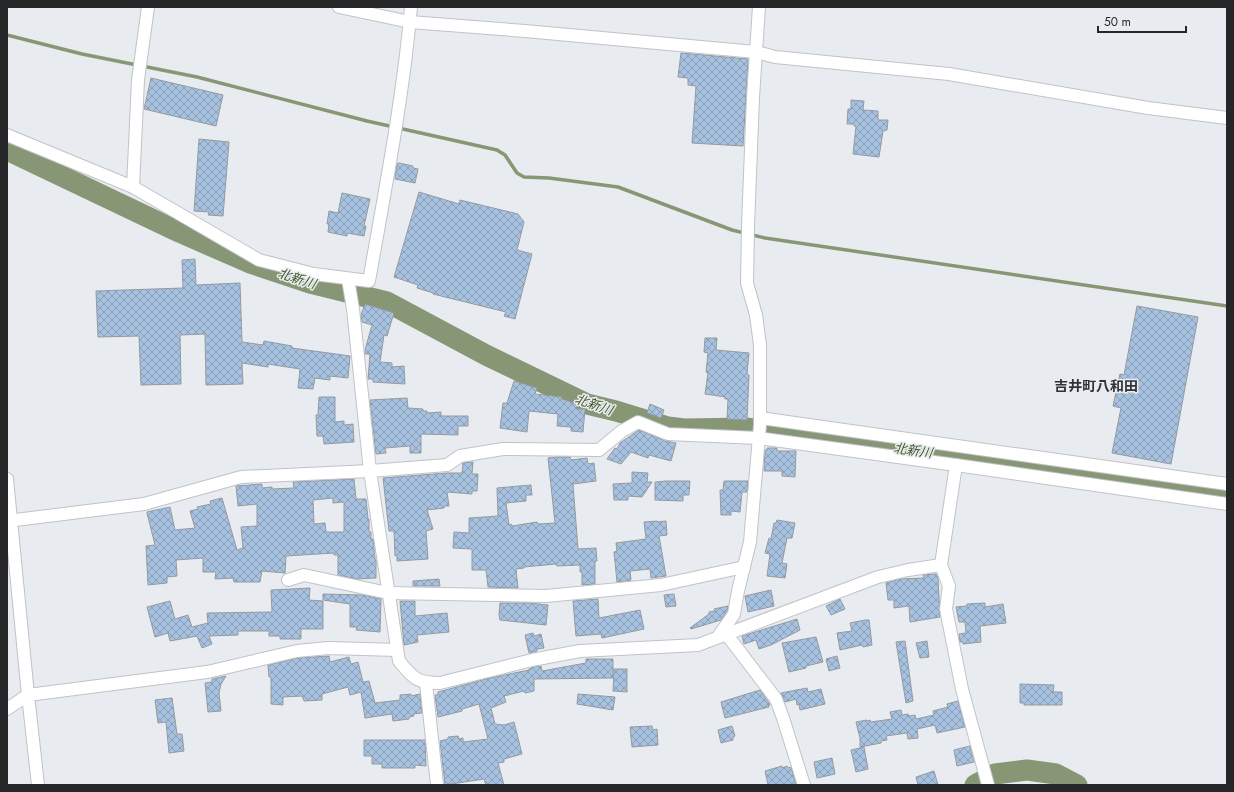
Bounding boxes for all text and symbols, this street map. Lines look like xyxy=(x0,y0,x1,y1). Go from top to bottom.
scale bar xyxy=(1098,8,1186,34)
text: 50 m xyxy=(1104,13,1131,31)
water label: 北新川 xyxy=(275,263,320,294)
district label: 吉井町八和田 xyxy=(1054,376,1138,396)
water label: 北新川 xyxy=(572,389,617,420)
water label: 北新川 xyxy=(892,438,936,463)

